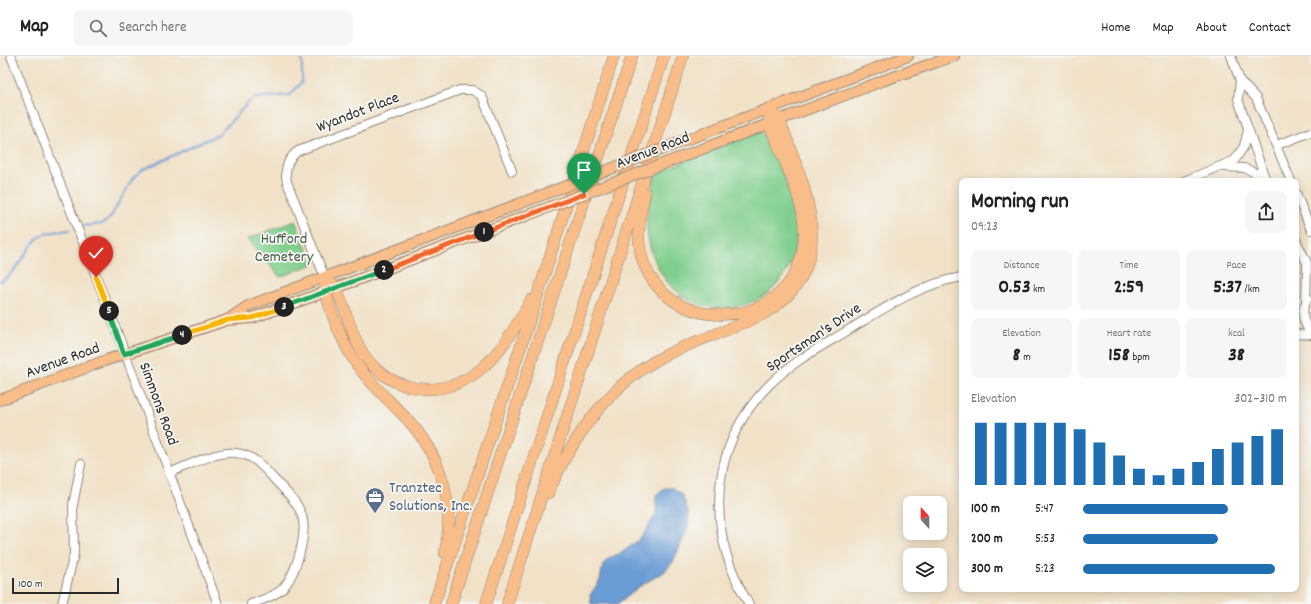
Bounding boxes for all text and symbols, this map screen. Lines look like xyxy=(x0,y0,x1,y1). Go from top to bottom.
search box xyxy=(73,10,353,46)
text: Map xyxy=(20,14,49,41)
icon: search xyxy=(87,17,109,39)
text: Search here xyxy=(119,17,187,39)
text: Home xyxy=(1101,18,1130,38)
text: Map xyxy=(1152,18,1174,38)
text: About xyxy=(1196,18,1227,38)
text: Contact xyxy=(1249,18,1291,38)
street label: Wyandot Place xyxy=(313,87,403,139)
street label: Avenue Road xyxy=(613,126,693,176)
pin xyxy=(567,153,601,194)
icon: arrive xyxy=(573,159,595,181)
text: Morning run xyxy=(971,187,1069,218)
button: share xyxy=(1245,191,1287,233)
text: 09:23 xyxy=(971,218,998,237)
pin: 1 xyxy=(474,222,494,242)
text: 1 xyxy=(483,224,485,240)
park label: Hufford Cemetery xyxy=(255,228,314,269)
pin xyxy=(79,236,113,277)
icon: check xyxy=(85,242,107,264)
text: Distance xyxy=(1004,258,1040,274)
text: Time xyxy=(1120,258,1138,274)
text: Pace xyxy=(1227,258,1246,274)
pin: 2 xyxy=(374,260,394,280)
text: 2 xyxy=(382,262,386,278)
text: 0.53 xyxy=(998,274,1031,302)
text: 2:59 xyxy=(1114,274,1144,302)
text: 5:37 xyxy=(1213,274,1242,302)
text: km xyxy=(1031,282,1045,298)
text: /km xyxy=(1242,282,1260,298)
pin: 3 xyxy=(274,297,294,317)
street label: Sportsman's Drive xyxy=(762,298,866,378)
text: 3 xyxy=(282,299,286,315)
pin: 5 xyxy=(99,301,119,321)
text: 5 xyxy=(106,303,112,319)
pin: 4 xyxy=(172,325,192,345)
text: Elevation xyxy=(1003,326,1041,342)
text: Heart rate xyxy=(1107,326,1151,342)
text: kcal xyxy=(1228,326,1245,342)
text: 4 xyxy=(180,327,184,343)
street label: Avenue Road xyxy=(23,337,103,385)
text: 8 xyxy=(1013,342,1021,370)
text: 158 xyxy=(1108,342,1130,370)
text: 38 xyxy=(1228,342,1245,370)
text: m xyxy=(1021,350,1031,366)
text: bpm xyxy=(1130,350,1150,366)
street label: Simmons Road xyxy=(132,359,184,449)
text: Elevation xyxy=(971,390,1016,409)
text: 302–310 m xyxy=(1234,390,1287,409)
place label: Tranztec Solutions, Inc. xyxy=(389,477,472,518)
office icon: Tranztec Solutions, Inc. xyxy=(364,486,386,514)
north arrow xyxy=(903,496,947,540)
map controls xyxy=(903,496,947,592)
text: 100 m xyxy=(971,500,1000,519)
text: 5:47 xyxy=(1035,500,1054,519)
text: 200 m xyxy=(971,530,1003,549)
text: 5:53 xyxy=(1035,530,1055,549)
button: layers xyxy=(903,548,947,592)
text: 300 m xyxy=(971,560,1003,579)
text: 5:23 xyxy=(1035,560,1055,579)
scale bar xyxy=(12,576,119,595)
text: 100 m xyxy=(18,577,42,593)

